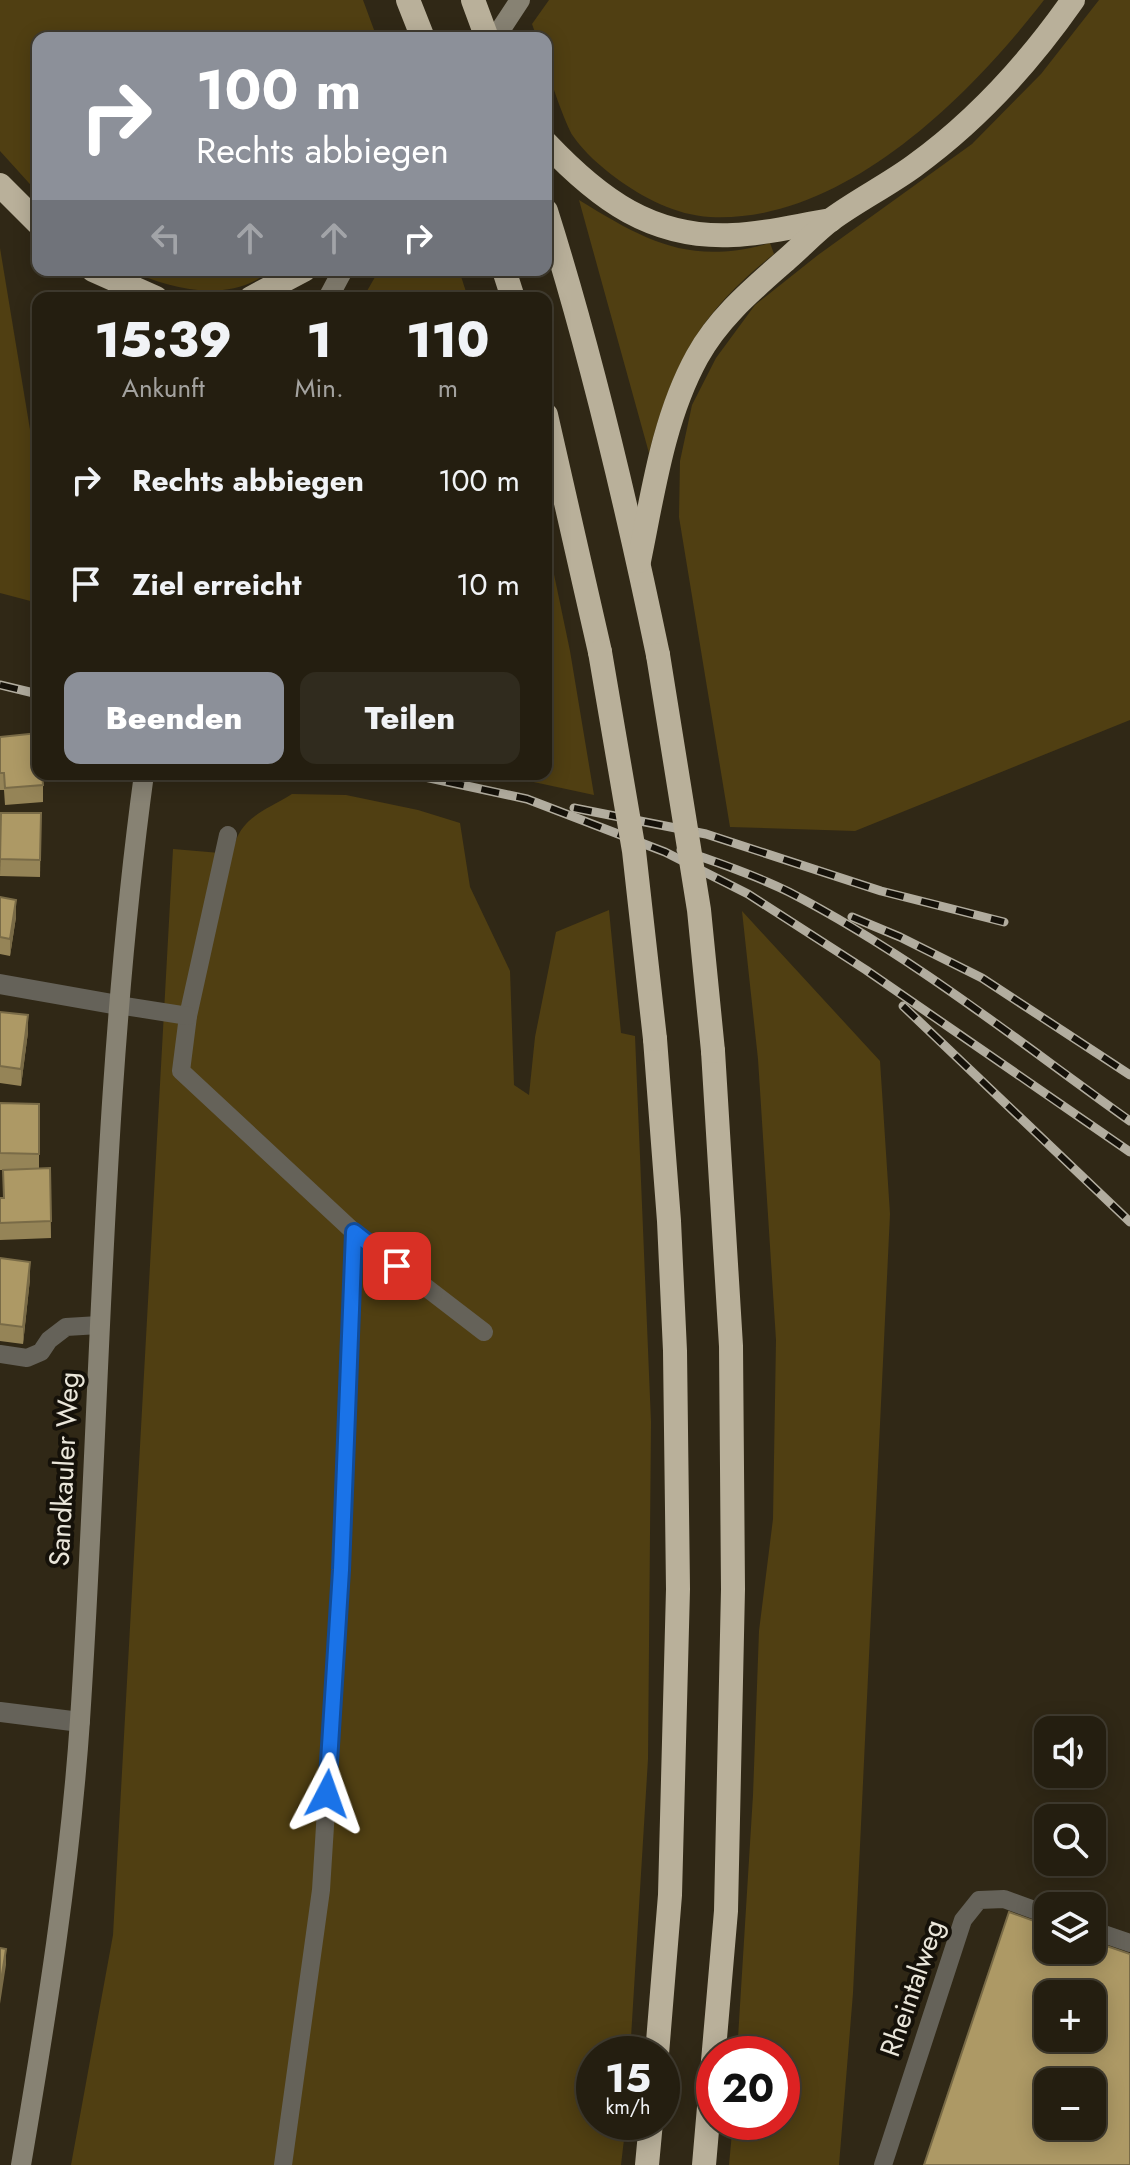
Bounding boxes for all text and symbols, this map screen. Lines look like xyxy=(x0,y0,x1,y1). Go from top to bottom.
text: 100 m xyxy=(196,49,361,130)
icon: right xyxy=(64,64,168,168)
text: Rechts abbiegen xyxy=(196,124,449,176)
icon: left xyxy=(144,216,188,260)
icon: ahead xyxy=(228,216,272,260)
icon: ahead xyxy=(312,216,356,260)
icon: right xyxy=(396,216,440,260)
text: 15:39 xyxy=(94,306,232,375)
text: 1 xyxy=(306,306,332,375)
text: 110 xyxy=(406,306,490,375)
text: Ankunft xyxy=(122,369,205,407)
text: Min. xyxy=(294,369,344,407)
text: m xyxy=(438,369,458,407)
icon: right xyxy=(64,458,108,502)
text: Rechts abbiegen xyxy=(132,459,364,502)
text: 100 m xyxy=(438,459,520,502)
icon: arrive xyxy=(64,562,108,606)
text: Ziel erreicht xyxy=(132,563,301,606)
text: 10 m xyxy=(456,563,520,606)
button: Beenden xyxy=(64,672,284,764)
button: Teilen xyxy=(300,672,520,764)
pin xyxy=(363,1232,431,1300)
icon: arrive xyxy=(375,1244,419,1288)
street label: Sandkauler Weg xyxy=(38,1371,90,1567)
map controls xyxy=(1034,1716,1106,2140)
button: sound xyxy=(1034,1716,1106,1788)
position arrow xyxy=(285,1752,369,1836)
button: search xyxy=(1034,1804,1106,1876)
button: layers xyxy=(1034,1892,1106,1964)
street label: Rheintalweg xyxy=(869,1914,955,2062)
button: + xyxy=(1034,1980,1106,2052)
speed limit sign: 20 xyxy=(696,2036,800,2140)
text: 15 xyxy=(605,2049,651,2107)
button: − xyxy=(1034,2068,1106,2140)
text: km/h xyxy=(605,2093,651,2122)

